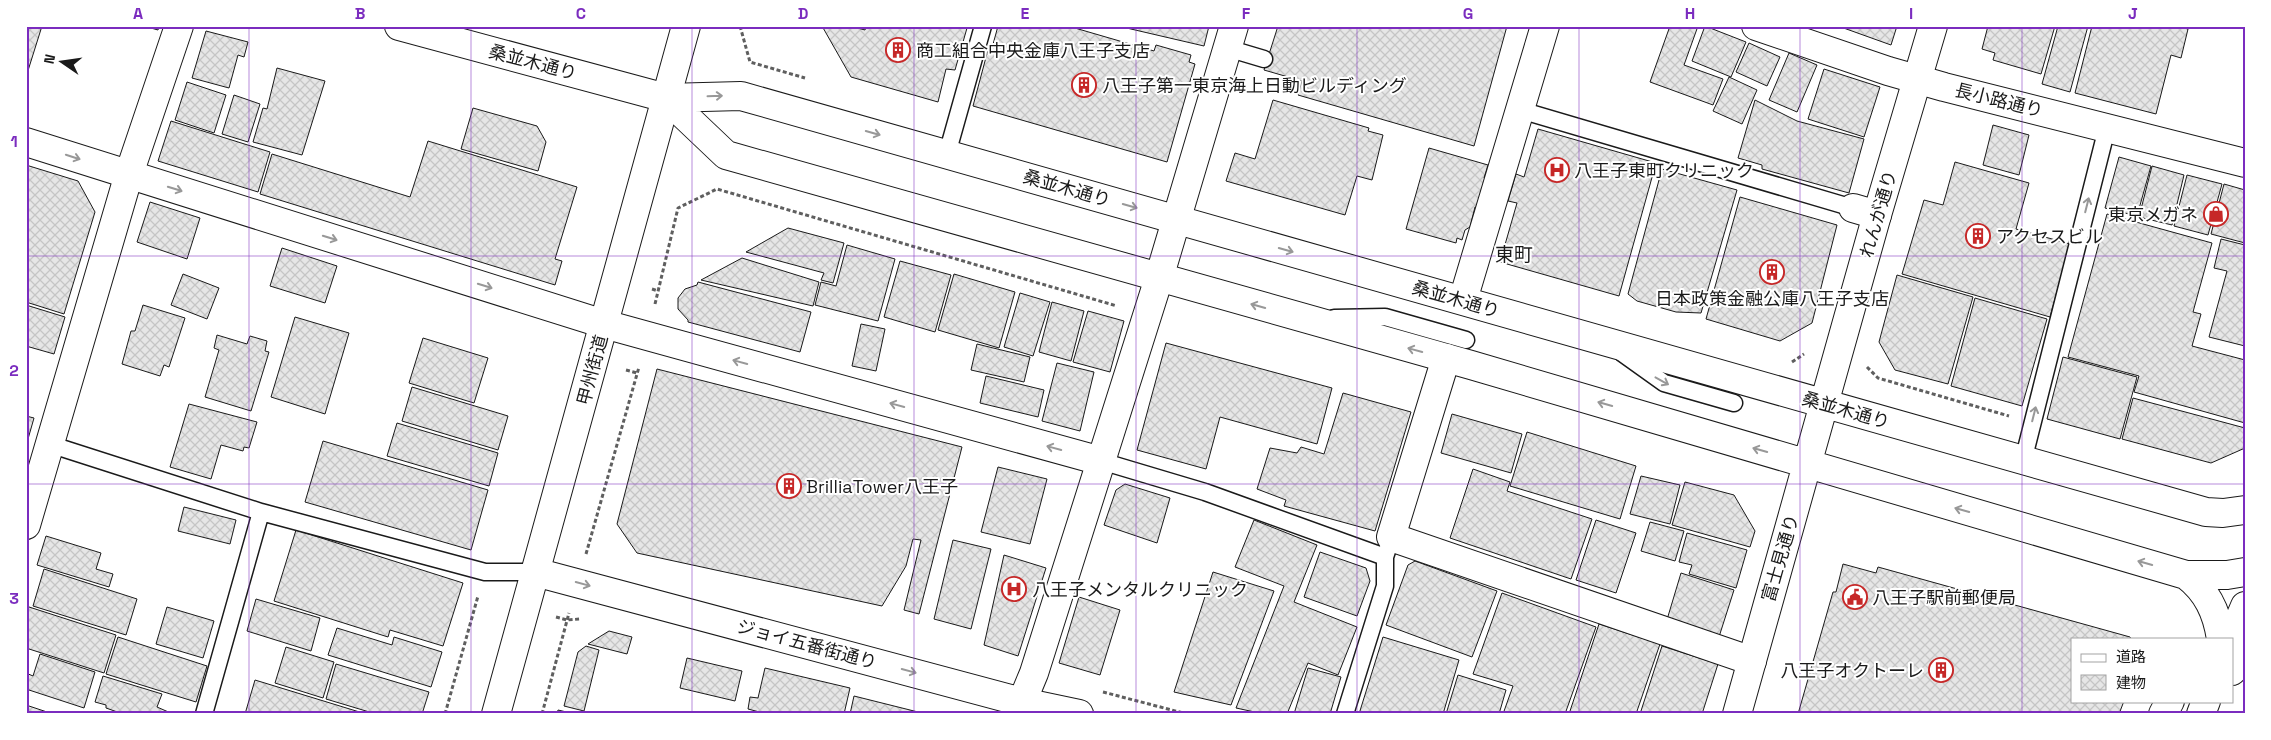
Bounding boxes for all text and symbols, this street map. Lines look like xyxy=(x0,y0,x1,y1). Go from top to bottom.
text: A xyxy=(133,3,143,24)
text: B xyxy=(355,3,365,24)
text: C xyxy=(576,3,586,24)
text: D xyxy=(798,3,808,24)
text: E xyxy=(1021,3,1030,24)
text: F xyxy=(1242,3,1251,24)
text: G xyxy=(1463,3,1473,24)
text: H xyxy=(1685,3,1695,24)
text: I xyxy=(1909,3,1913,24)
text: J xyxy=(2128,3,2138,24)
building icon: 商工組合中央金庫八王子支店 xyxy=(885,37,911,63)
north arrow xyxy=(38,38,88,88)
street label: 桑並木通り xyxy=(487,39,579,85)
place label: 商工組合中央金庫八王子支店 xyxy=(916,39,1150,62)
text: N xyxy=(40,52,59,66)
building icon: 八王子第一東京海上日動ビルディング xyxy=(1071,72,1097,98)
place label: 八王子第一東京海上日動ビルディング xyxy=(1102,74,1407,97)
street label: 長小路通り xyxy=(1953,78,2045,122)
one-way arrow xyxy=(707,92,723,101)
one-way arrow xyxy=(864,128,880,138)
text: 1 xyxy=(10,131,18,152)
one-way arrow xyxy=(64,152,80,162)
hospital icon: 八王子東町クリニック xyxy=(1544,157,1570,183)
place label: 八王子東町クリニック xyxy=(1574,159,1754,182)
street label: 桑並木通り xyxy=(1021,165,1113,211)
street label: れんが通り xyxy=(1855,168,1901,260)
one-way arrow xyxy=(167,185,183,194)
one-way arrow xyxy=(2083,198,2092,214)
one-way arrow xyxy=(1121,201,1137,211)
shop icon: 東京メガネ xyxy=(2203,201,2229,227)
place label: 東京メガネ xyxy=(2108,203,2198,226)
building icon: アクセスビル xyxy=(1965,223,1991,249)
place label: アクセスビル xyxy=(1996,225,2103,248)
one-way arrow xyxy=(322,233,338,243)
district label: 東町 xyxy=(1495,242,1533,267)
one-way arrow xyxy=(1278,246,1294,256)
building icon: 日本政策金融公庫八王子支店 xyxy=(1759,259,1785,285)
street label: 桑並木通り xyxy=(1410,276,1502,322)
one-way arrow xyxy=(477,282,493,292)
place label: 日本政策金融公庫八王子支店 xyxy=(1655,287,1889,310)
one-way arrow xyxy=(1251,301,1267,311)
street label: 甲州街道 xyxy=(572,332,612,408)
one-way arrow xyxy=(1407,344,1423,354)
one-way arrow xyxy=(733,356,749,366)
text: 2 xyxy=(9,360,19,381)
one-way arrow xyxy=(1655,376,1670,386)
street label: 桑並木通り xyxy=(1800,387,1892,433)
one-way arrow xyxy=(890,399,906,409)
one-way arrow xyxy=(1597,399,1613,409)
one-way arrow xyxy=(2030,406,2039,422)
one-way arrow xyxy=(1046,443,1062,452)
one-way arrow xyxy=(1753,445,1769,455)
building icon: BrilliaTower八王子 xyxy=(776,473,802,499)
place label: BrilliaTower八王子 xyxy=(806,475,958,498)
one-way arrow xyxy=(1954,504,1970,514)
street label: 富士見通り xyxy=(1757,512,1803,604)
one-way arrow xyxy=(2137,557,2153,567)
hospital icon: 八王子メンタルクリニック xyxy=(1001,576,1027,602)
place label: 八王子メンタルクリニック xyxy=(1032,578,1248,601)
one-way arrow xyxy=(574,580,590,590)
public building icon: 八王子駅前郵便局 xyxy=(1842,584,1868,610)
place label: 八王子駅前郵便局 xyxy=(1872,586,2016,609)
text: 3 xyxy=(9,588,19,609)
street label: ジョイ五番街通り xyxy=(734,614,880,674)
legend xyxy=(2071,638,2234,702)
text: 道路 xyxy=(2116,647,2146,666)
building icon: 八王子オクトーレ xyxy=(1928,657,1954,683)
place label: 八王子オクトーレ xyxy=(1780,659,1924,682)
one-way arrow xyxy=(900,667,916,677)
text: 建物 xyxy=(2116,673,2146,692)

